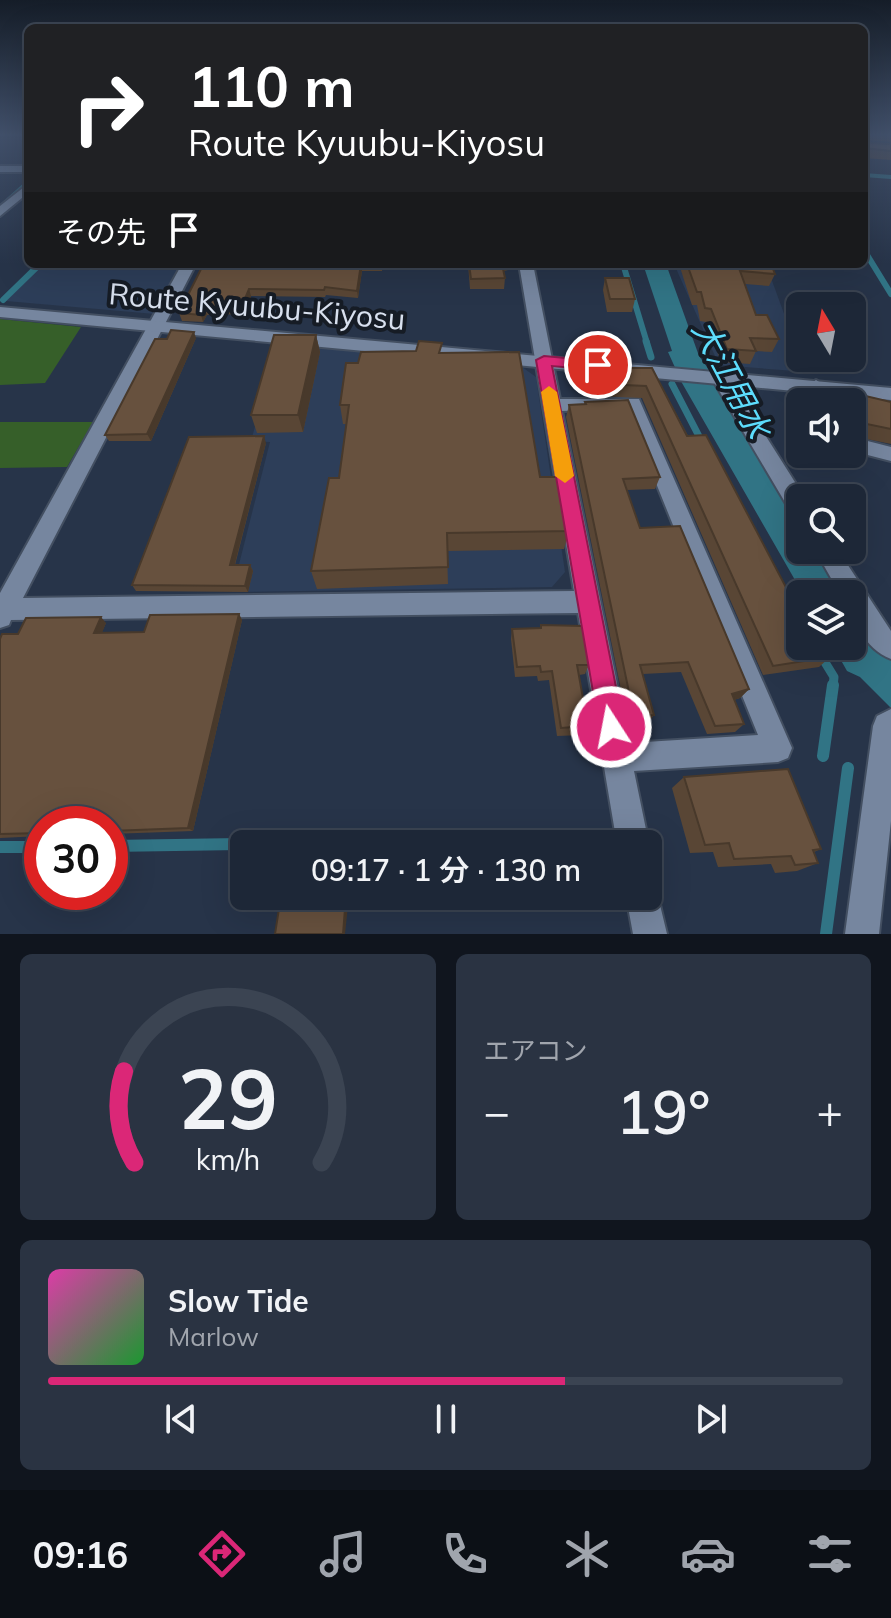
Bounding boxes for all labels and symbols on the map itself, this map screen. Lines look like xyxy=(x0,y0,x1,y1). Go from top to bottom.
street label: Route Kyuubu-Kiyosu xyxy=(107,274,407,338)
north arrow xyxy=(786,292,866,372)
water label: 大江用水 xyxy=(684,313,781,447)
pin xyxy=(564,331,632,399)
position arrow xyxy=(569,685,653,769)
speed limit sign: 30 xyxy=(24,806,128,910)

